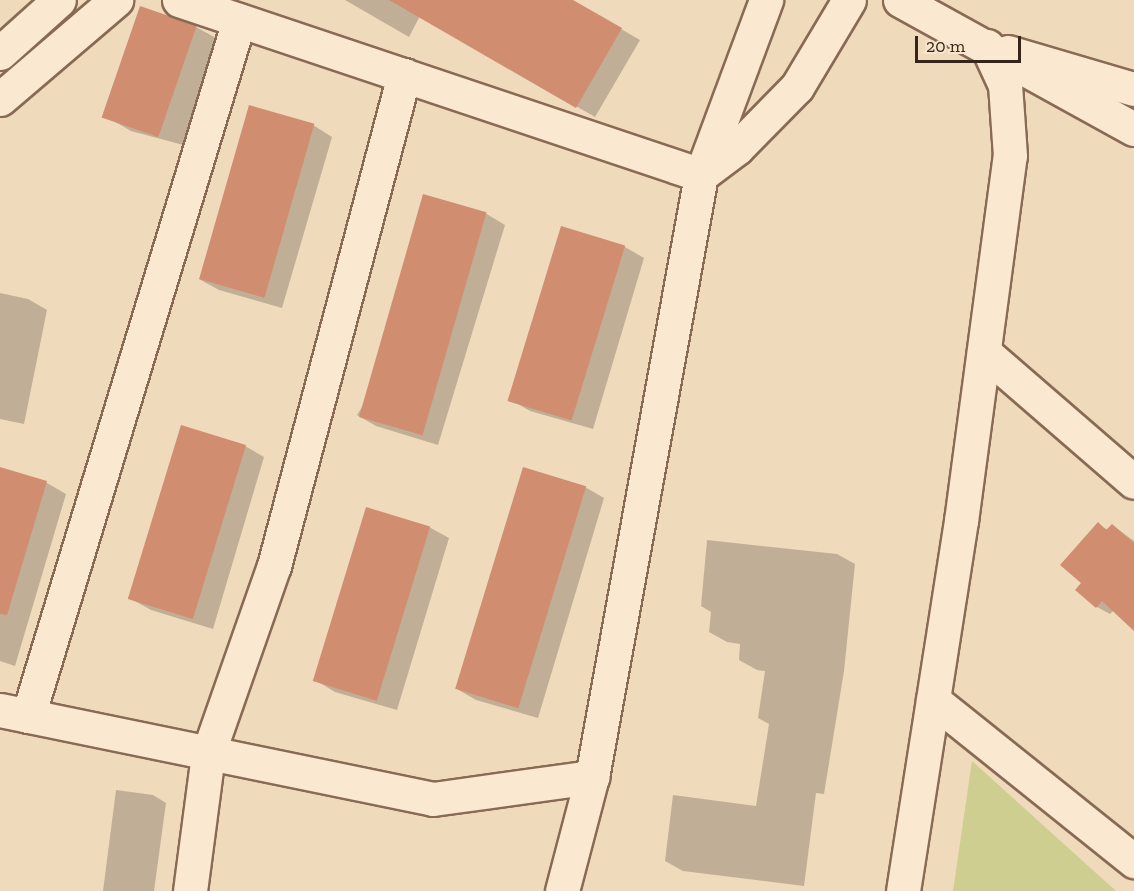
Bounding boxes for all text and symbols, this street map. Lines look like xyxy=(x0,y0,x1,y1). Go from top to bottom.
scale bar xyxy=(918,24,1024,62)
text: 20 m xyxy=(926,35,965,57)

